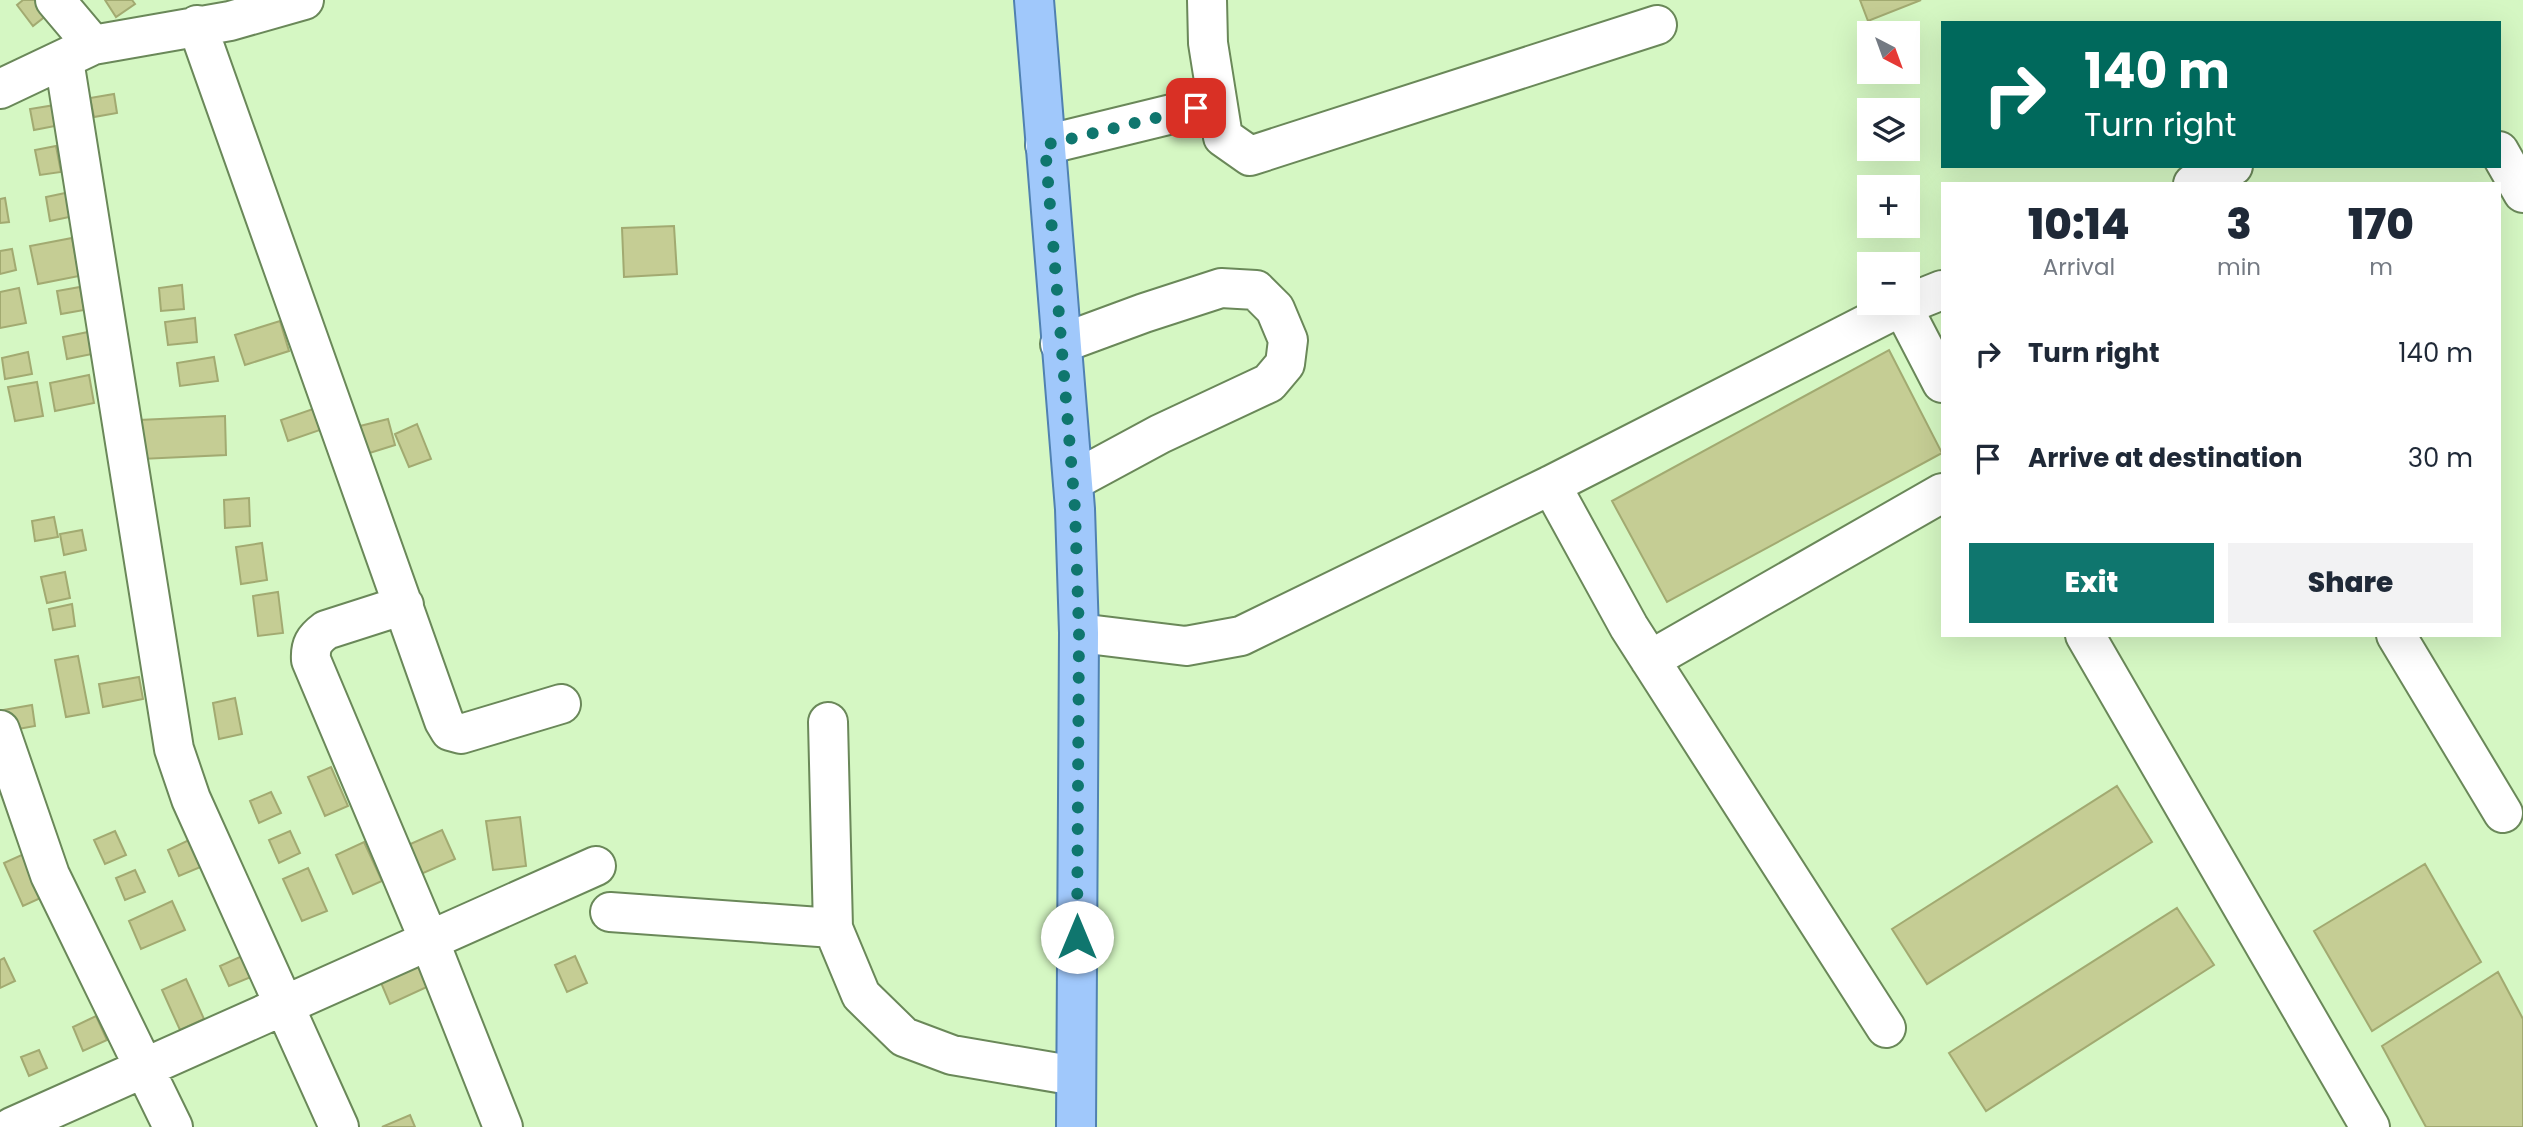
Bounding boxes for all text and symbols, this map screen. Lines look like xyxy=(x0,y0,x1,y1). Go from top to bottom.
north arrow xyxy=(1857,21,1920,84)
map controls xyxy=(1857,21,1920,315)
text: 140 m xyxy=(2084,37,2230,105)
icon: right xyxy=(1969,49,2060,140)
pin xyxy=(1166,78,1226,138)
icon: arrive xyxy=(1177,89,1215,127)
button: layers xyxy=(1857,98,1920,161)
text: Turn right xyxy=(2084,102,2236,147)
button: + xyxy=(1857,175,1920,238)
text: 10:14 xyxy=(2028,195,2130,254)
text: 3 xyxy=(2226,195,2252,254)
text: 170 xyxy=(2348,195,2414,254)
text: Arrival xyxy=(2043,251,2115,283)
text: min xyxy=(2217,251,2261,283)
text: m xyxy=(2369,251,2393,283)
button: − xyxy=(1857,252,1920,315)
icon: right xyxy=(1969,335,2007,373)
text: Turn right xyxy=(2028,335,2160,371)
text: 140 m xyxy=(2398,335,2473,371)
icon: arrive xyxy=(1969,440,2007,478)
text: Arrive at destination xyxy=(2028,440,2303,476)
text: 30 m xyxy=(2408,440,2473,476)
button: Exit xyxy=(1969,543,2214,623)
button: Share xyxy=(2228,543,2473,623)
position arrow xyxy=(1040,900,1114,974)

